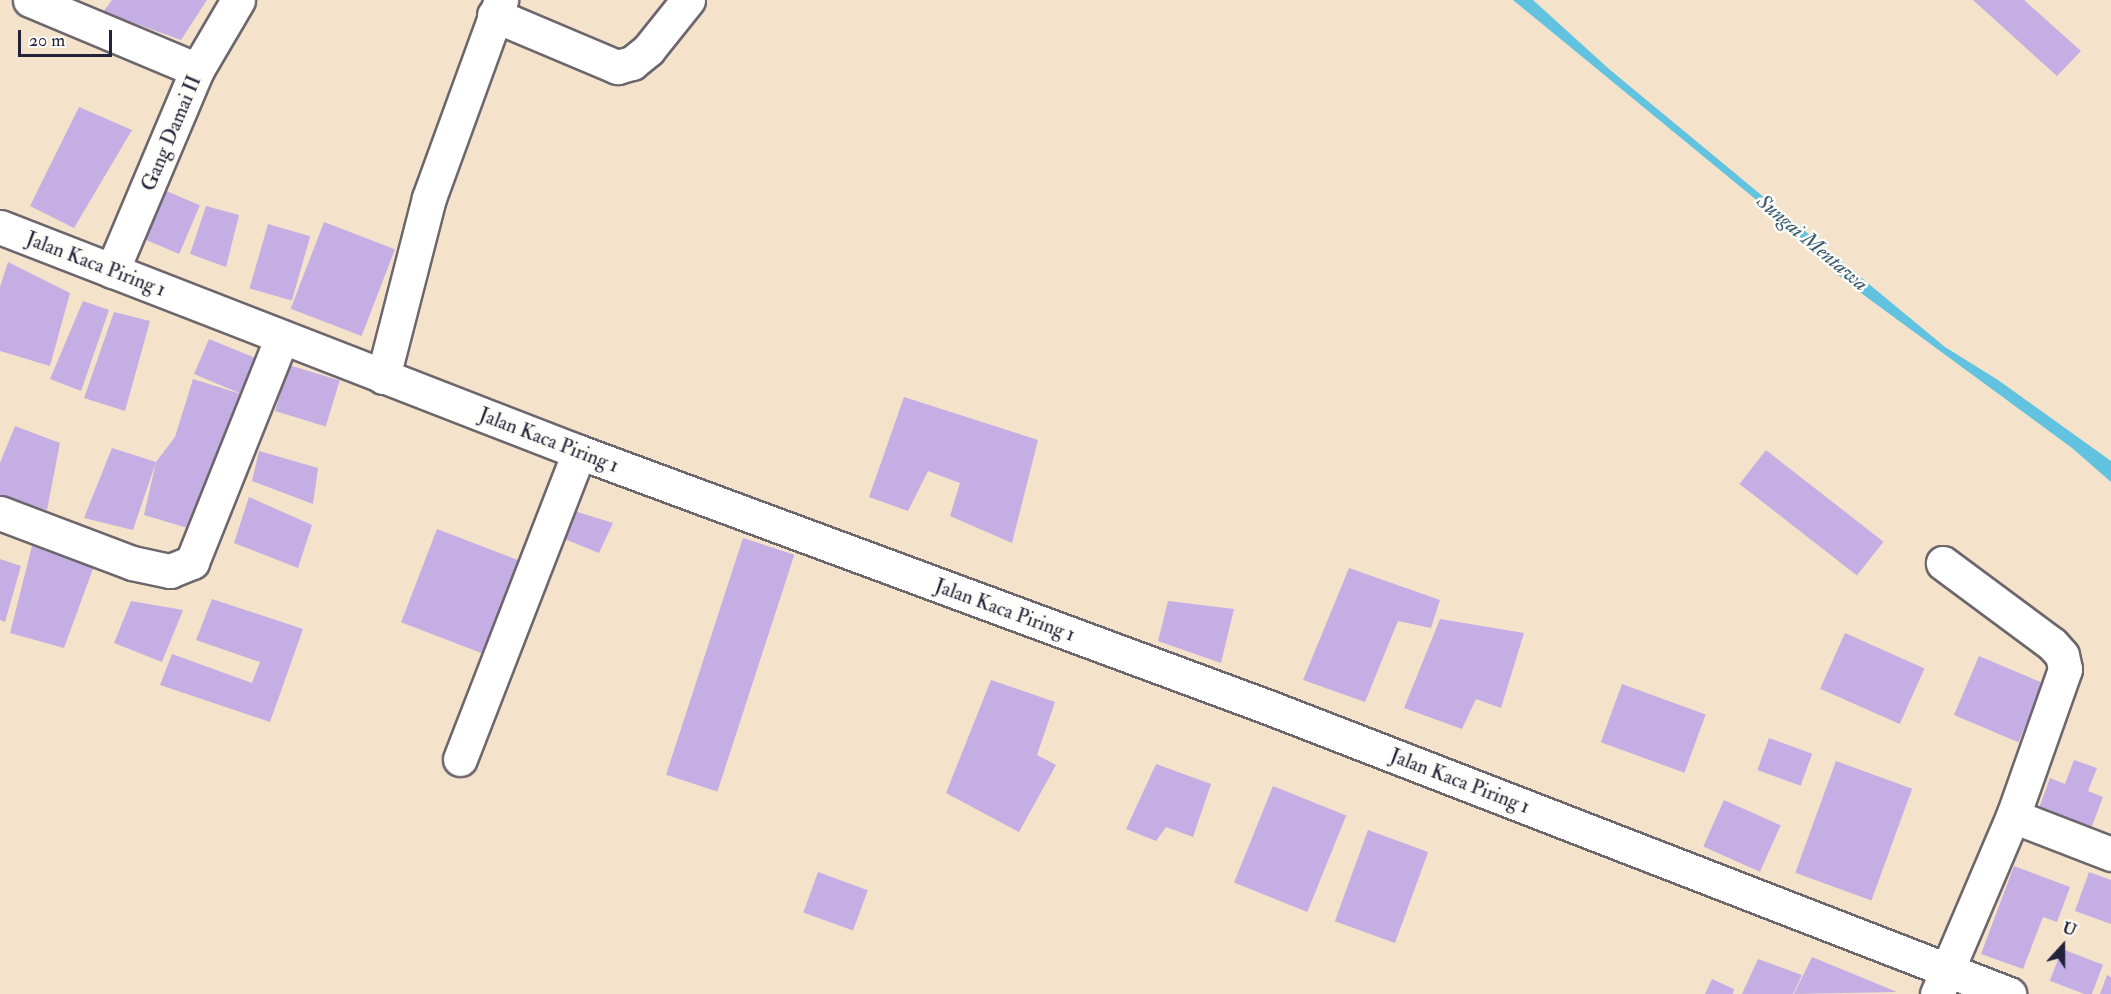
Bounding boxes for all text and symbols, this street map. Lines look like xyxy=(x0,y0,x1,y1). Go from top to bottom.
scale bar xyxy=(21,18,116,56)
text: 20 m xyxy=(29,29,65,52)
street label: Gang Damai II xyxy=(136,72,206,194)
water label: Sungai Mentawa xyxy=(1751,189,1873,297)
street label: Jalan Kaca Piring 1 xyxy=(23,226,169,302)
street label: Jalan Kaca Piring 1 xyxy=(476,402,622,478)
street label: Jalan Kaca Piring 1 xyxy=(932,573,1078,647)
street label: Jalan Kaca Piring 1 xyxy=(1387,743,1533,819)
north arrow xyxy=(2033,916,2093,976)
text: U xyxy=(2060,917,2079,941)

